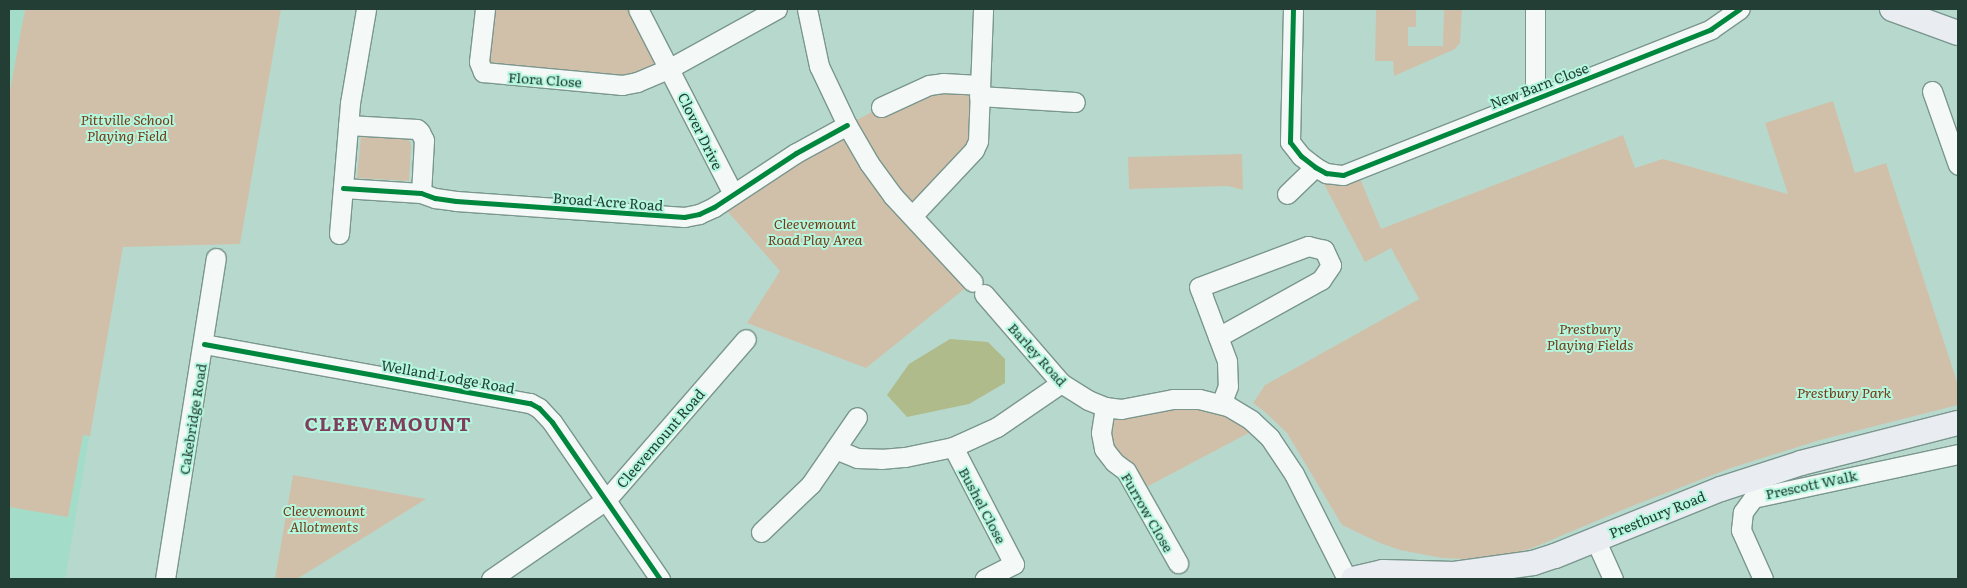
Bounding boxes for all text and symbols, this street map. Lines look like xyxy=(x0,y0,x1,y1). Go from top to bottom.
street label: New Barn Close xyxy=(1487,59,1591,111)
street label: Flora Close xyxy=(508,68,582,90)
street label: Clover Drive xyxy=(675,90,727,172)
park label: Pittville School Playing Field xyxy=(80,111,174,144)
street label: Broad Acre Road xyxy=(552,189,664,213)
park label: Cleevemount Road Play Area xyxy=(767,215,863,248)
street label: Barley Road xyxy=(1005,319,1071,389)
park label: Prestbury Playing Fields xyxy=(1547,320,1633,352)
street label: Welland Lodge Road xyxy=(380,356,516,396)
street label: Cakebridge Road xyxy=(175,362,209,476)
park label: Prestbury Park xyxy=(1797,384,1891,400)
street label: Cleevemount Road xyxy=(613,385,707,491)
district label: CLEEVEMOUNT xyxy=(303,413,473,435)
street label: Bushel Close xyxy=(956,464,1010,546)
street label: Prescott Walk xyxy=(1764,466,1858,502)
street label: Furrow Close xyxy=(1118,469,1178,555)
street label: Prestbury Road xyxy=(1606,487,1708,541)
park label: Cleevemount Allotments xyxy=(283,502,365,534)

